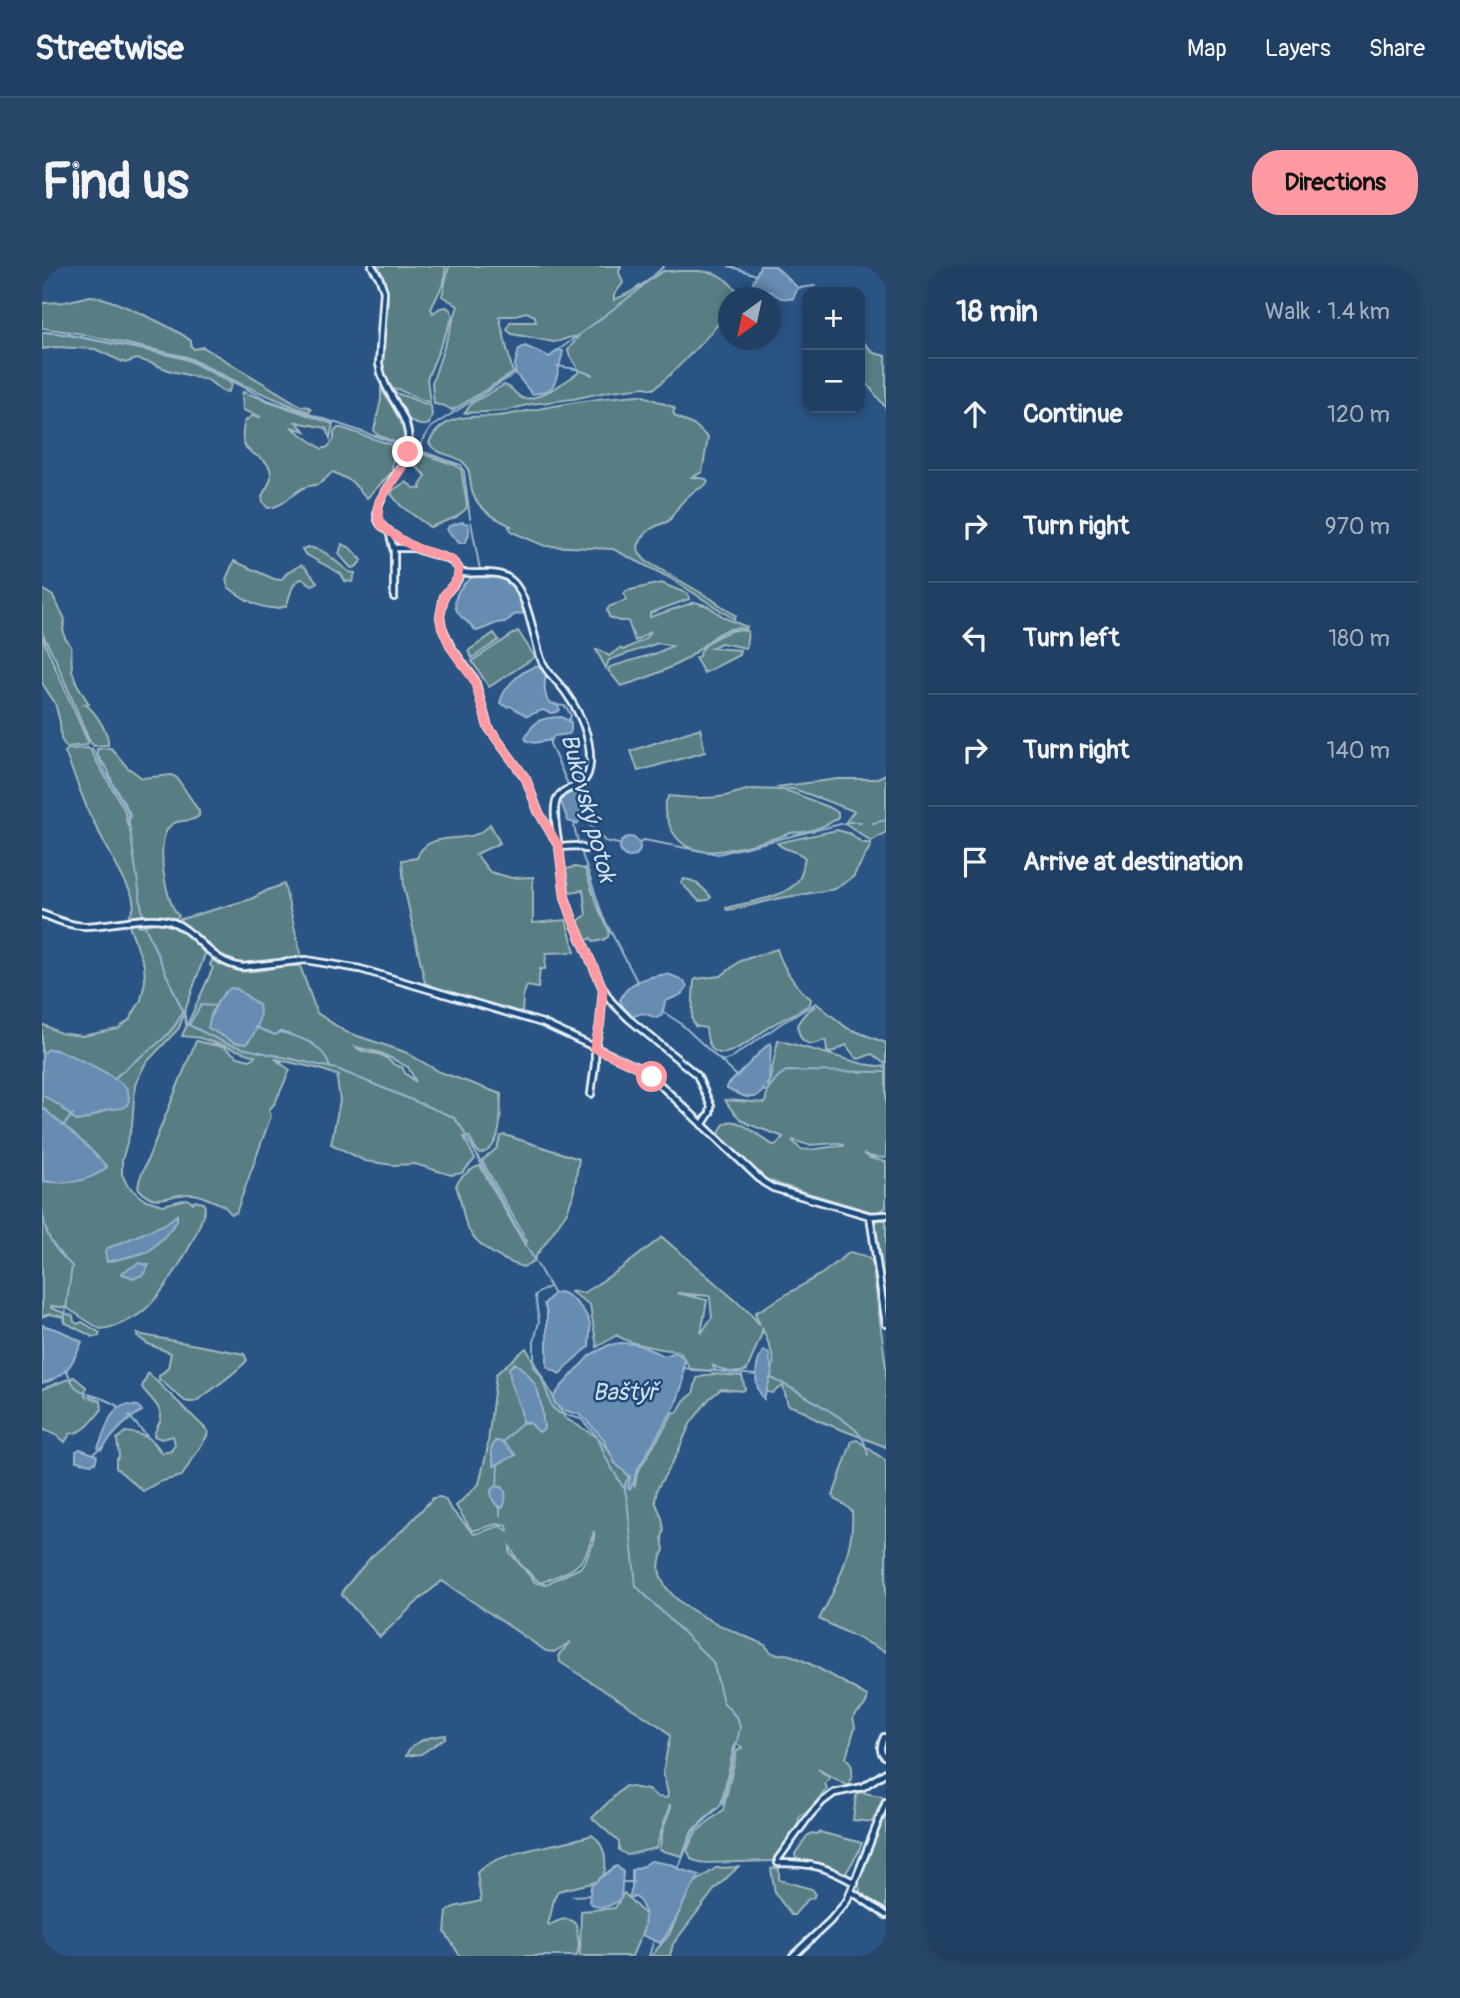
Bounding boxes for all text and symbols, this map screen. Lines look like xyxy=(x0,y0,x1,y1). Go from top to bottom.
text: Streetwise xyxy=(35,28,184,69)
text: Map xyxy=(1187,34,1227,63)
text: Layers xyxy=(1265,34,1331,63)
text: Share xyxy=(1369,34,1425,63)
button: Directions xyxy=(1252,150,1418,215)
text: Find us xyxy=(42,152,189,213)
north arrow xyxy=(718,287,781,350)
map controls xyxy=(802,287,865,413)
button: + xyxy=(802,287,865,350)
text: 18 min xyxy=(956,293,1038,330)
text: Walk · 1.4 km xyxy=(1265,297,1390,326)
button: − xyxy=(802,350,865,413)
icon: ahead xyxy=(956,395,994,433)
text: Continue xyxy=(1023,398,1123,430)
text: 120 m xyxy=(1327,400,1390,429)
route end xyxy=(392,436,423,467)
icon: right xyxy=(956,507,994,545)
text: Turn right xyxy=(1023,510,1129,542)
text: 970 m xyxy=(1325,512,1390,541)
icon: left xyxy=(956,619,994,657)
text: Turn left xyxy=(1023,622,1119,654)
text: 180 m xyxy=(1328,624,1390,653)
water label: Bukovský potok xyxy=(554,731,622,887)
icon: right xyxy=(956,731,994,769)
text: Turn right xyxy=(1023,734,1129,766)
text: 140 m xyxy=(1327,736,1390,765)
icon: arrive xyxy=(956,843,994,881)
text: Arrive at destination xyxy=(1023,846,1243,878)
route start xyxy=(636,1061,667,1092)
water label: Baštýř xyxy=(593,1378,661,1407)

